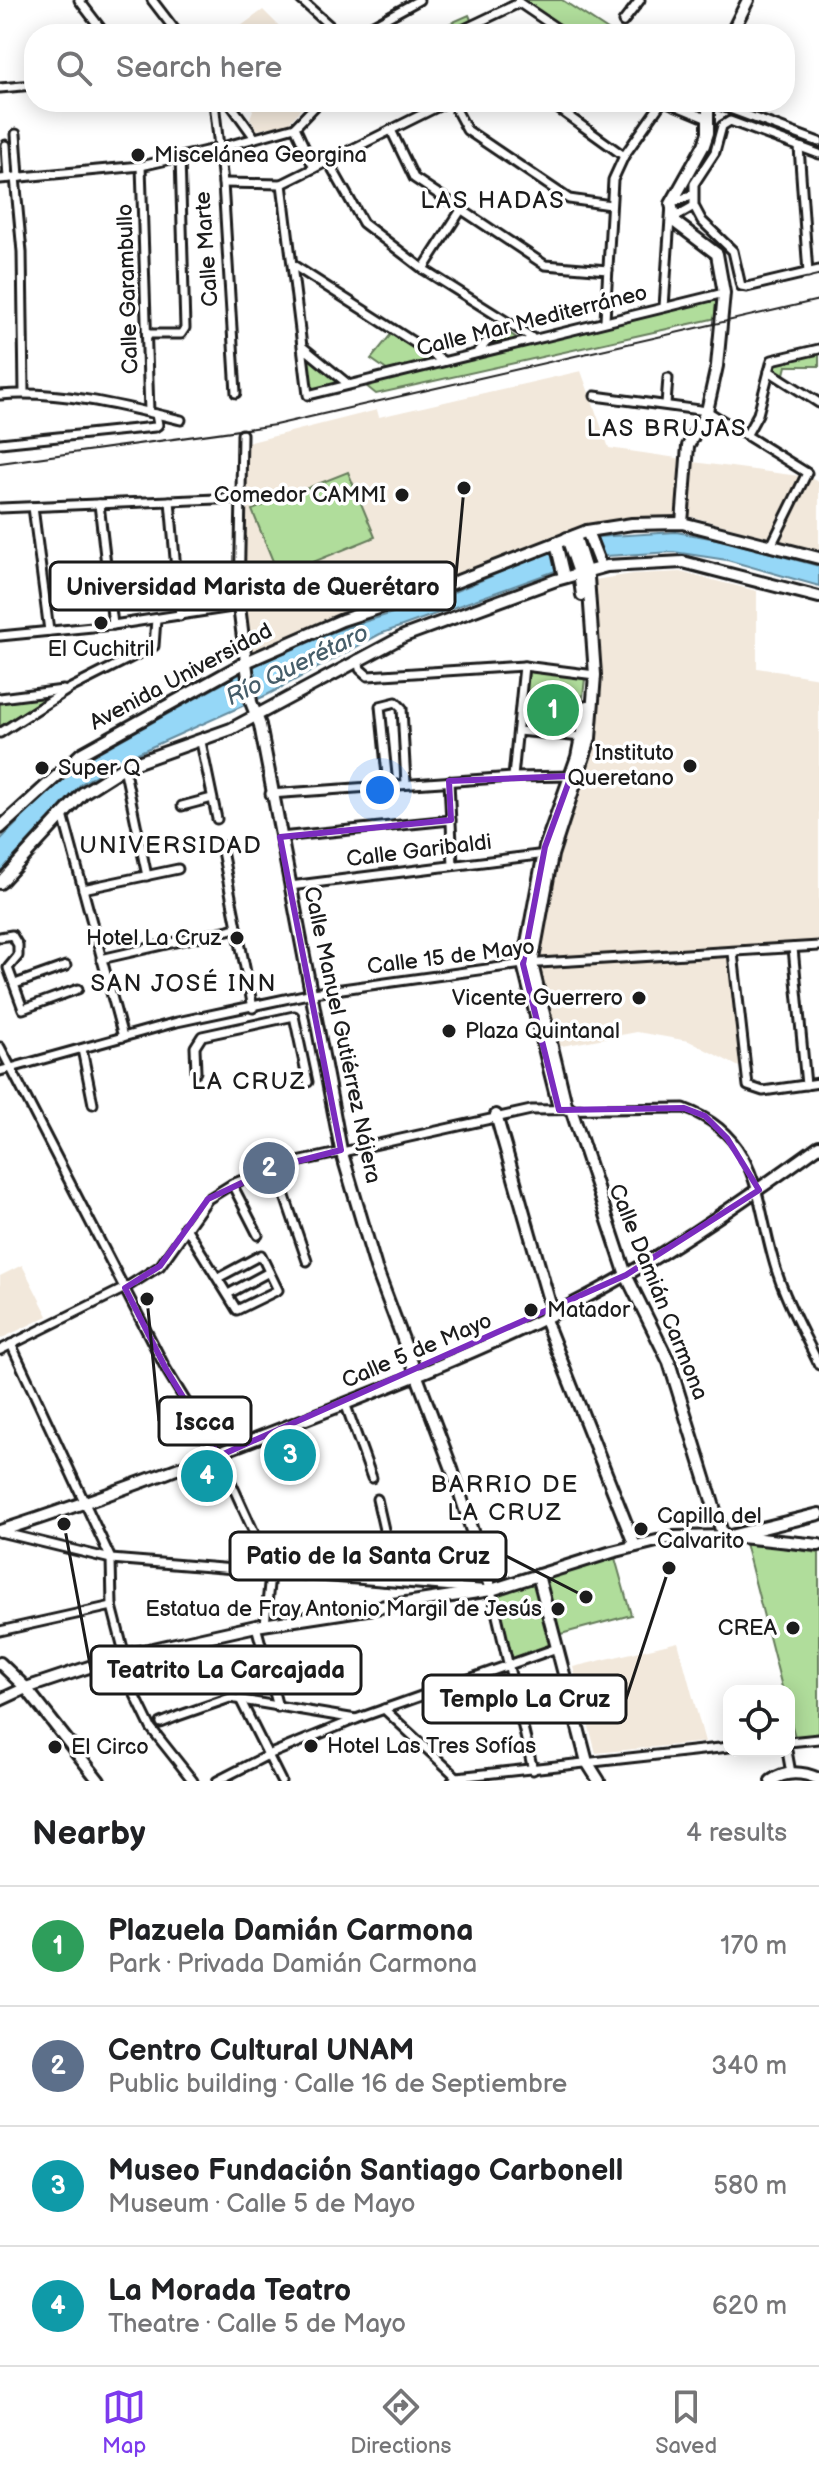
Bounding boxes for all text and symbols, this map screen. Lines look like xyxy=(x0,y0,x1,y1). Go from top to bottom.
search box xyxy=(24,24,795,112)
icon: search xyxy=(52,46,96,90)
text: Search here xyxy=(116,50,282,86)
place label: Miscelánea Georgina xyxy=(154,142,367,169)
marker: Miscelánea Georgina xyxy=(129,146,147,164)
district label: LAS HADAS xyxy=(420,186,566,215)
street label: Calle Marte xyxy=(190,190,224,308)
street label: Calle Garambullo xyxy=(112,203,144,375)
street label: Calle Mar Mediterráneo xyxy=(414,279,650,363)
district label: LAS BRUJAS xyxy=(586,414,748,443)
place label: Comedor CAMMI xyxy=(214,482,386,509)
marker: Comedor CAMMI xyxy=(393,486,411,504)
callout: Universidad Marista de Querétaro xyxy=(50,562,455,610)
text: Universidad Marista de Querétaro xyxy=(66,573,440,602)
marker: El Cuchitril xyxy=(92,614,110,632)
street label: Avenida Universidad xyxy=(85,618,277,736)
water label: Río Querétaro xyxy=(221,618,373,712)
place label: El Cuchitril xyxy=(47,636,155,663)
pin: 1 xyxy=(527,680,579,740)
place label: Instituto Queretano xyxy=(568,740,674,792)
place label: Super Q xyxy=(58,755,140,782)
marker: Instituto Queretano xyxy=(681,757,699,775)
marker: Super Q xyxy=(33,759,51,777)
your location xyxy=(360,770,400,810)
street label: Calle Garibaldi xyxy=(345,829,493,873)
district label: UNIVERSIDAD xyxy=(79,831,263,860)
street label: Calle Manuel Gutiérrez Nájera xyxy=(297,884,387,1186)
place label: Hotel La Cruz xyxy=(86,925,221,952)
marker: Hotel La Cruz xyxy=(228,929,246,947)
street label: Calle 15 de Mayo xyxy=(366,933,536,981)
district label: SAN JOSÉ INN xyxy=(90,968,278,998)
place label: Vicente Guerrero xyxy=(452,985,623,1012)
marker: Vicente Guerrero xyxy=(630,989,648,1007)
place label: Plaza Quintanal xyxy=(465,1018,620,1045)
marker: Plaza Quintanal xyxy=(440,1022,458,1040)
district label: LA CRUZ xyxy=(191,1067,307,1096)
pin: 2 xyxy=(243,1138,295,1198)
street label: Calle Damián Carmona xyxy=(602,1180,714,1404)
place label: Matador xyxy=(547,1297,631,1324)
marker: Matador xyxy=(522,1301,540,1319)
street label: Calle 5 de Mayo xyxy=(338,1307,496,1395)
callout: Iscca xyxy=(159,1397,251,1445)
text: Iscca xyxy=(175,1408,235,1437)
pin: 3 xyxy=(264,1425,316,1485)
pin: 4 xyxy=(181,1446,233,1506)
district label: BARRIO DE LA CRUZ xyxy=(431,1470,579,1527)
place label: Capilla del Calvarito xyxy=(657,1503,762,1555)
marker: Capilla del Calvarito xyxy=(632,1520,650,1538)
callout: Patio de la Santa Cruz xyxy=(230,1532,506,1580)
text: Patio de la Santa Cruz xyxy=(246,1542,490,1571)
place label: Estatua de Fray Antonio Margil de Jesús xyxy=(145,1596,542,1623)
marker: Estatua de Fray Antonio Margil de Jesús xyxy=(549,1600,567,1618)
place label: CREA xyxy=(718,1615,778,1642)
marker: CREA xyxy=(784,1619,802,1637)
callout: Teatrito La Carcajada xyxy=(91,1646,361,1694)
text: Teatrito La Carcajada xyxy=(107,1656,345,1685)
callout: Templo La Cruz xyxy=(423,1675,626,1723)
text: Templo La Cruz xyxy=(440,1685,611,1714)
map controls xyxy=(723,1685,795,1757)
button: locate xyxy=(723,1685,795,1757)
place label: Hotel Las Tres Sofías xyxy=(327,1733,536,1760)
place label: El Circo xyxy=(71,1734,149,1761)
marker: Hotel Las Tres Sofías xyxy=(302,1737,320,1755)
marker: El Circo xyxy=(46,1738,64,1756)
text: Nearby xyxy=(32,1813,146,1854)
text: 4 results xyxy=(686,1818,787,1849)
text: Plazuela Damián Carmona xyxy=(108,1913,473,1949)
text: 1 xyxy=(53,1931,63,1962)
text: 170 m xyxy=(720,1931,787,1962)
text: Park · Privada Damián Carmona xyxy=(108,1949,477,1980)
text: Centro Cultural UNAM xyxy=(108,2033,414,2069)
text: 2 xyxy=(50,2051,66,2082)
text: 340 m xyxy=(711,2051,787,2082)
text: Public building · Calle 16 de Septiembre xyxy=(108,2069,567,2100)
text: Museo Fundación Santiago Carbonell xyxy=(108,2153,623,2189)
text: 3 xyxy=(50,2171,66,2202)
text: 580 m xyxy=(713,2171,787,2202)
text: Museum · Calle 5 de Mayo xyxy=(108,2189,415,2220)
text: La Morada Teatro xyxy=(108,2273,351,2309)
text: 4 xyxy=(50,2291,66,2322)
text: 620 m xyxy=(712,2291,787,2322)
text: Theatre · Calle 5 de Mayo xyxy=(108,2309,406,2340)
tab: Map xyxy=(102,2385,146,2460)
tab: Directions xyxy=(350,2385,451,2460)
tab: Saved xyxy=(655,2385,717,2460)

